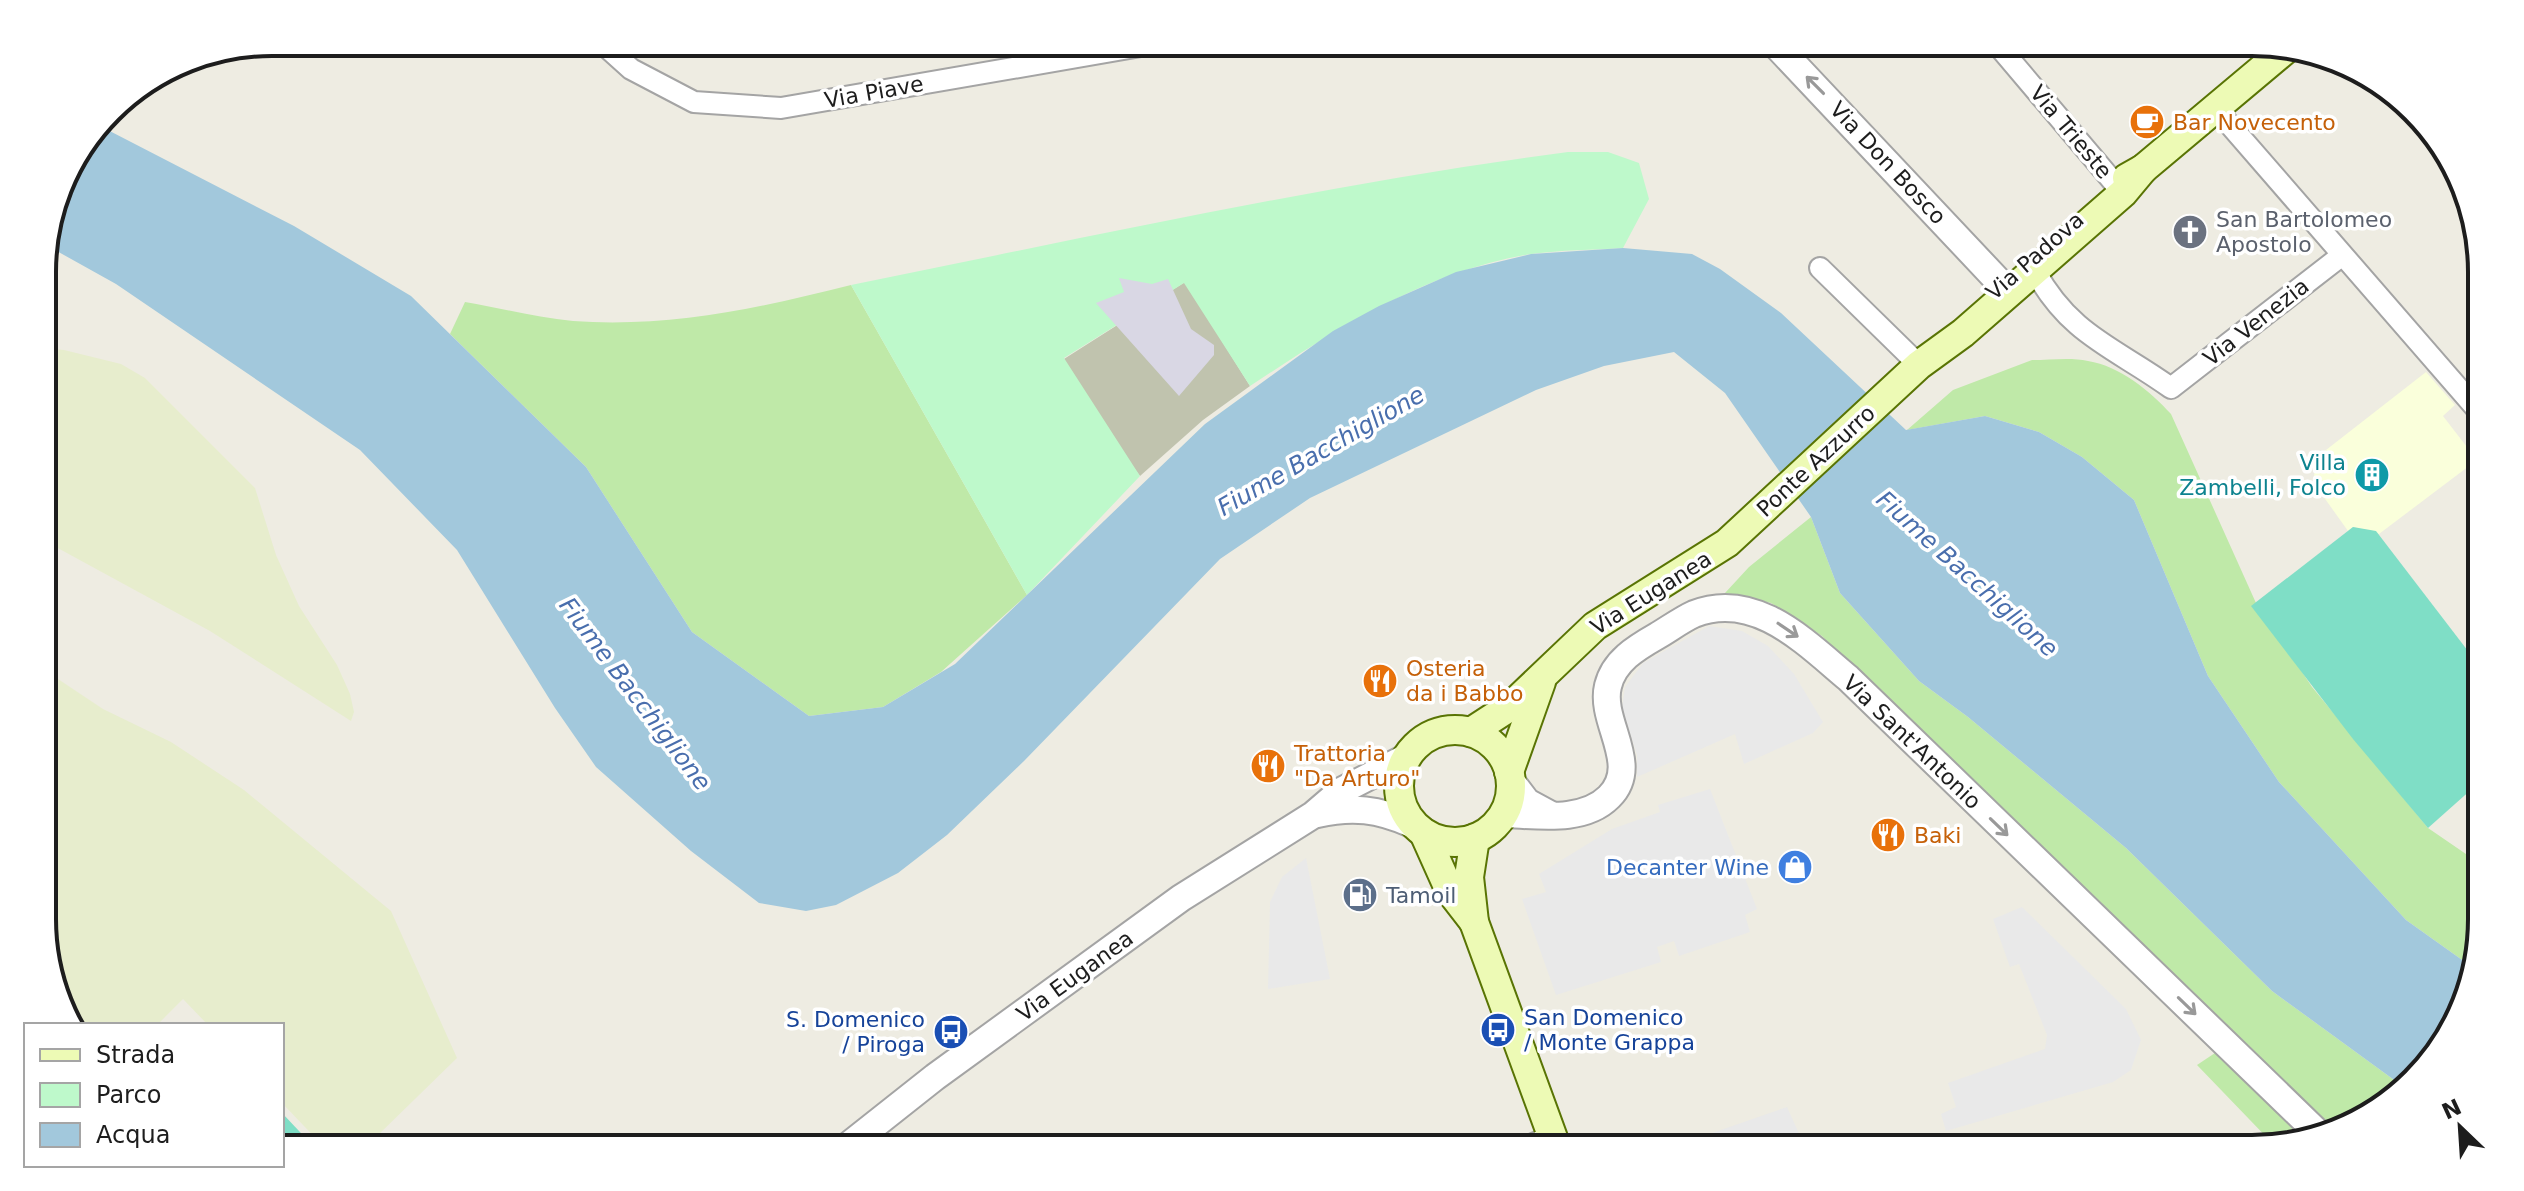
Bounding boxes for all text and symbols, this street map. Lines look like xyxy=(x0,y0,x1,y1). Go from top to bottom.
street label: Via Piave xyxy=(823,71,925,113)
one-way arrow xyxy=(1806,76,1825,95)
street label: Via Trieste xyxy=(2025,80,2117,184)
street label: Via Don Bosco xyxy=(1825,97,1951,229)
cafe icon: Bar Novecento xyxy=(2128,103,2166,141)
place label: Bar Novecento xyxy=(2173,110,2336,135)
street label: Via Padova xyxy=(1981,207,2089,305)
place label: San Bartolomeo Apostolo xyxy=(2216,207,2392,257)
church icon: San Bartolomeo Apostolo xyxy=(2171,213,2209,251)
street label: Via Venezia xyxy=(2198,273,2314,371)
water label: Fiume Bacchiglione xyxy=(1213,380,1429,522)
street label: Ponte Azzurro xyxy=(1752,400,1880,522)
place label: Villa Zambelli, Folco xyxy=(2179,450,2346,500)
building icon: Villa Zambelli, Folco xyxy=(2353,456,2391,494)
water label: Fiume Bacchiglione xyxy=(1871,485,2063,663)
street label: Via Euganea xyxy=(1586,546,1716,640)
water label: Fiume Bacchiglione xyxy=(553,592,717,796)
one-way arrow xyxy=(1777,622,1799,638)
place label: Osteria da i Babbo xyxy=(1406,656,1524,706)
restaurant icon: Osteria da i Babbo xyxy=(1361,662,1399,700)
street label: Via Sant'Antonio xyxy=(1838,670,1986,814)
place label: Trattoria "Da Arturo" xyxy=(1293,741,1420,791)
restaurant icon: Trattoria "Da Arturo" xyxy=(1249,747,1287,785)
restaurant icon: Baki xyxy=(1869,816,1907,854)
one-way arrow xyxy=(1989,817,2009,836)
place label: Baki xyxy=(1914,823,1961,848)
shop icon: Decanter Wine xyxy=(1776,848,1814,886)
place label: Decanter Wine xyxy=(1606,855,1769,880)
fuel station icon: Tamoil xyxy=(1341,876,1379,914)
place label: Tamoil xyxy=(1385,883,1456,908)
street label: Via Euganea xyxy=(1012,926,1138,1026)
one-way arrow xyxy=(2177,997,2197,1016)
place label: San Domenico / Monte Grappa xyxy=(1524,1005,1695,1055)
place label: S. Domenico / Piroga xyxy=(786,1007,925,1057)
bus stop icon: San Domenico / Monte Grappa xyxy=(1479,1011,1517,1049)
bus stop icon: S. Domenico / Piroga xyxy=(932,1013,970,1051)
legend xyxy=(24,1023,284,1167)
text: Strada xyxy=(96,1041,175,1069)
text: Parco xyxy=(96,1081,161,1109)
north arrow xyxy=(2420,1087,2500,1167)
text: N xyxy=(2438,1094,2465,1125)
text: Acqua xyxy=(96,1121,170,1149)

